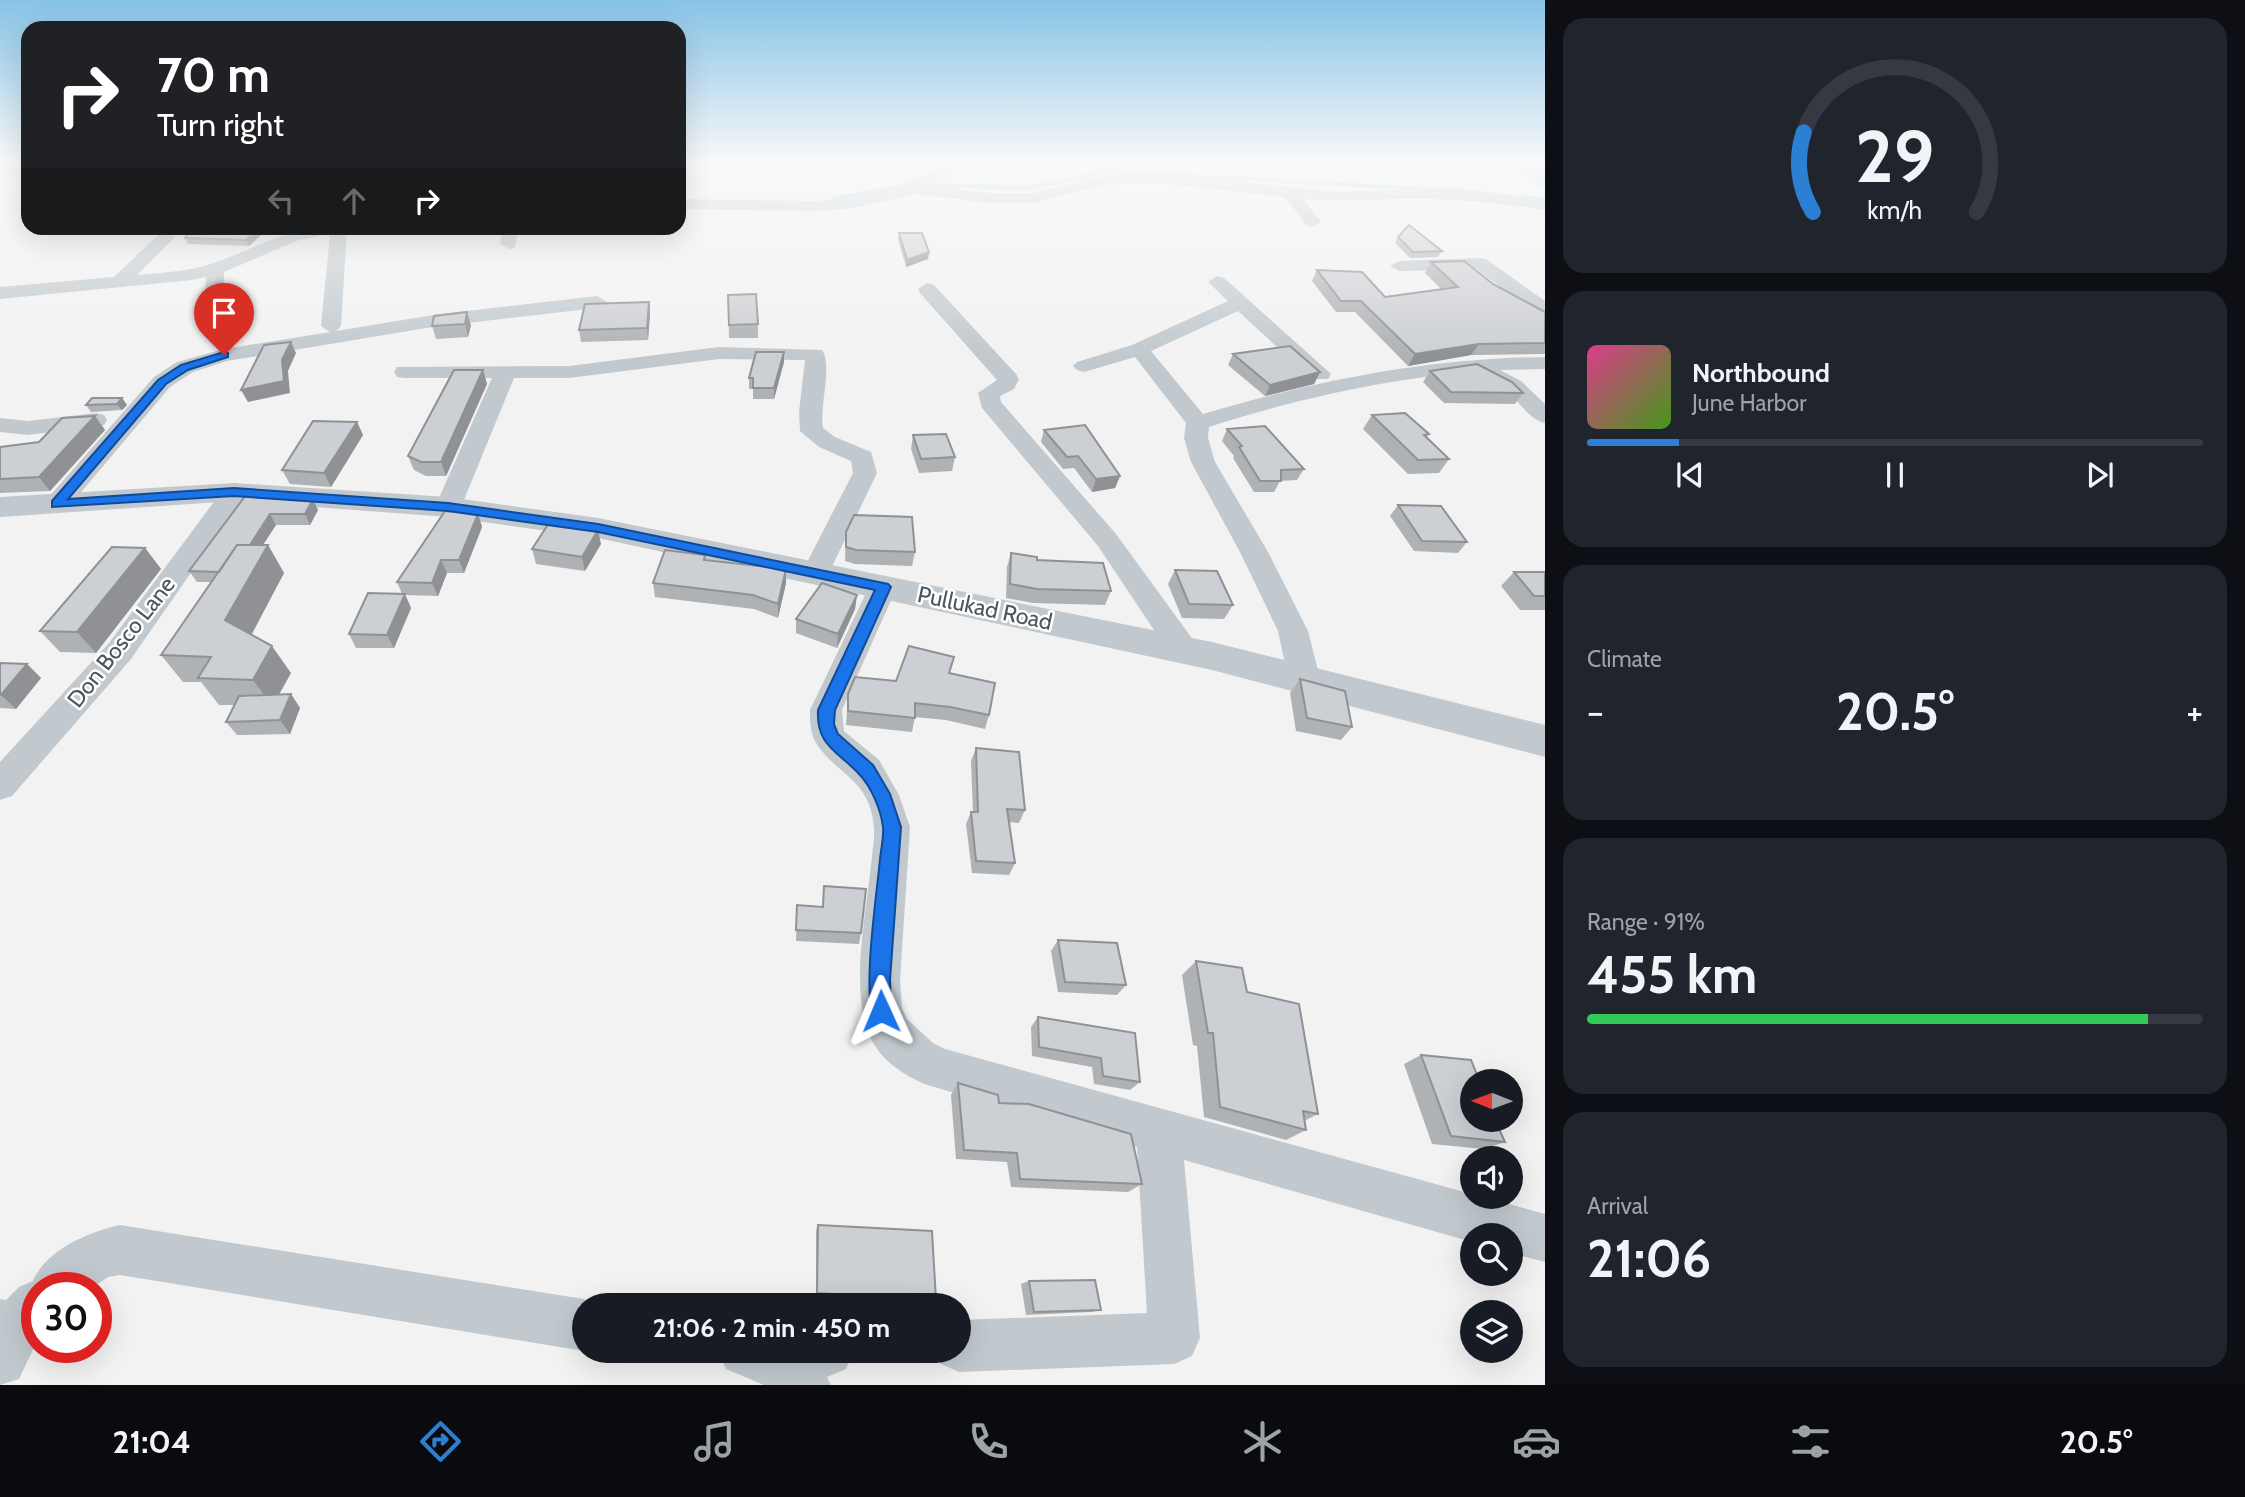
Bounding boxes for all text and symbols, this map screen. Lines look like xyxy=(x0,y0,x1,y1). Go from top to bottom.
text: 70 m xyxy=(157,45,270,104)
icon: right xyxy=(42,49,133,140)
text: Turn right xyxy=(157,105,284,144)
text: 29 xyxy=(1855,112,1935,200)
icon: left xyxy=(262,182,300,220)
icon: ahead xyxy=(335,182,373,220)
icon: right xyxy=(408,182,446,220)
text: km/h xyxy=(1868,195,1922,225)
pin xyxy=(194,283,254,355)
icon: arrive xyxy=(205,294,243,332)
text: Northbound xyxy=(1692,357,1830,389)
text: June Harbor xyxy=(1692,389,1806,417)
icon: previous xyxy=(1671,456,1709,494)
icon: pause xyxy=(1876,456,1914,494)
icon: next xyxy=(2081,456,2119,494)
street label: Don Bosco Lane xyxy=(61,571,181,713)
street label: Pullukad Road xyxy=(915,580,1055,636)
text: Climate xyxy=(1587,645,1662,673)
text: 20.5° xyxy=(1836,680,1954,743)
text: − xyxy=(1587,688,1604,735)
text: + xyxy=(2186,688,2203,735)
text: Range · 91% xyxy=(1587,908,1705,936)
text: 455 km xyxy=(1587,943,1757,1006)
position arrow xyxy=(844,974,918,1048)
north arrow xyxy=(1460,1069,1522,1132)
map controls xyxy=(1460,1069,1523,1363)
button: sound xyxy=(1460,1146,1523,1209)
text: Arrival xyxy=(1587,1192,1648,1220)
button: search xyxy=(1460,1223,1523,1286)
text: 21:06 xyxy=(1587,1227,1711,1290)
speed limit sign: 30 xyxy=(21,1272,112,1363)
button: layers xyxy=(1460,1300,1523,1363)
text: 21:06 · 2 min · 450 m xyxy=(653,1312,890,1344)
icon: directions xyxy=(416,1417,465,1466)
icon: music xyxy=(690,1417,739,1466)
icon: phone xyxy=(964,1417,1013,1466)
icon: climate xyxy=(1238,1417,1287,1466)
icon: car xyxy=(1512,1417,1561,1466)
icon: filters xyxy=(1786,1417,1835,1466)
text: 21:04 xyxy=(112,1422,191,1461)
text: 20.5° xyxy=(2060,1422,2132,1461)

